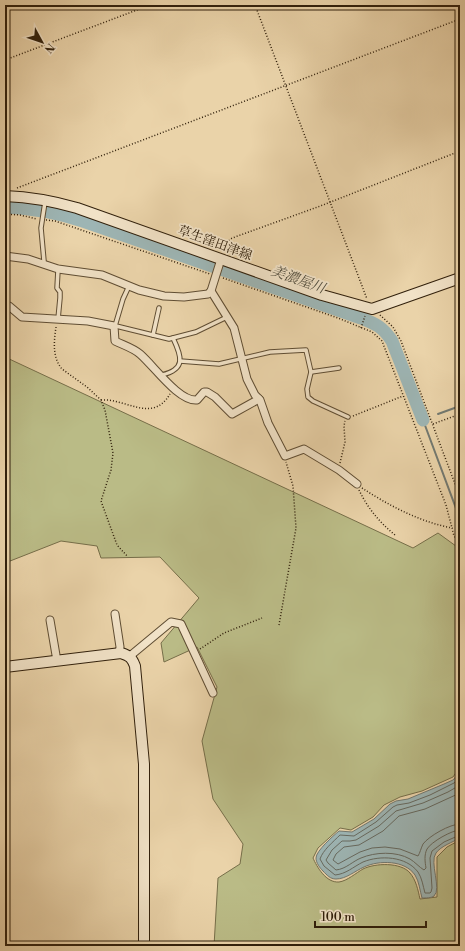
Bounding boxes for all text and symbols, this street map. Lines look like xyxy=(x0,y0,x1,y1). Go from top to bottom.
north arrow xyxy=(22,22,62,62)
text: N xyxy=(41,40,57,56)
street label: 草生窪田津線 xyxy=(176,222,254,264)
water label: 美濃屋川 xyxy=(269,262,329,299)
scale bar xyxy=(315,903,426,929)
text: 100 m xyxy=(321,910,355,925)

